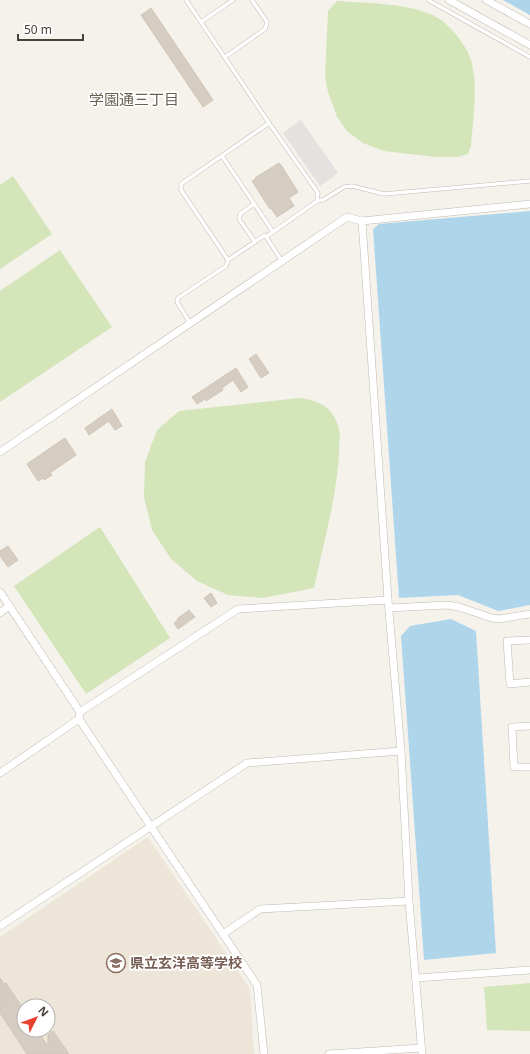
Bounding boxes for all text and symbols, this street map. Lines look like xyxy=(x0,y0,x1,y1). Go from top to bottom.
scale bar xyxy=(18,16,83,42)
text: 50 m xyxy=(24,21,52,38)
district label: 学園通三丁目 xyxy=(89,89,179,109)
school or university icon: 県立玄洋高等学校 xyxy=(105,952,127,974)
place label: 県立玄洋高等学校 xyxy=(130,953,242,972)
north arrow xyxy=(16,998,56,1038)
text: N xyxy=(35,1003,52,1019)

